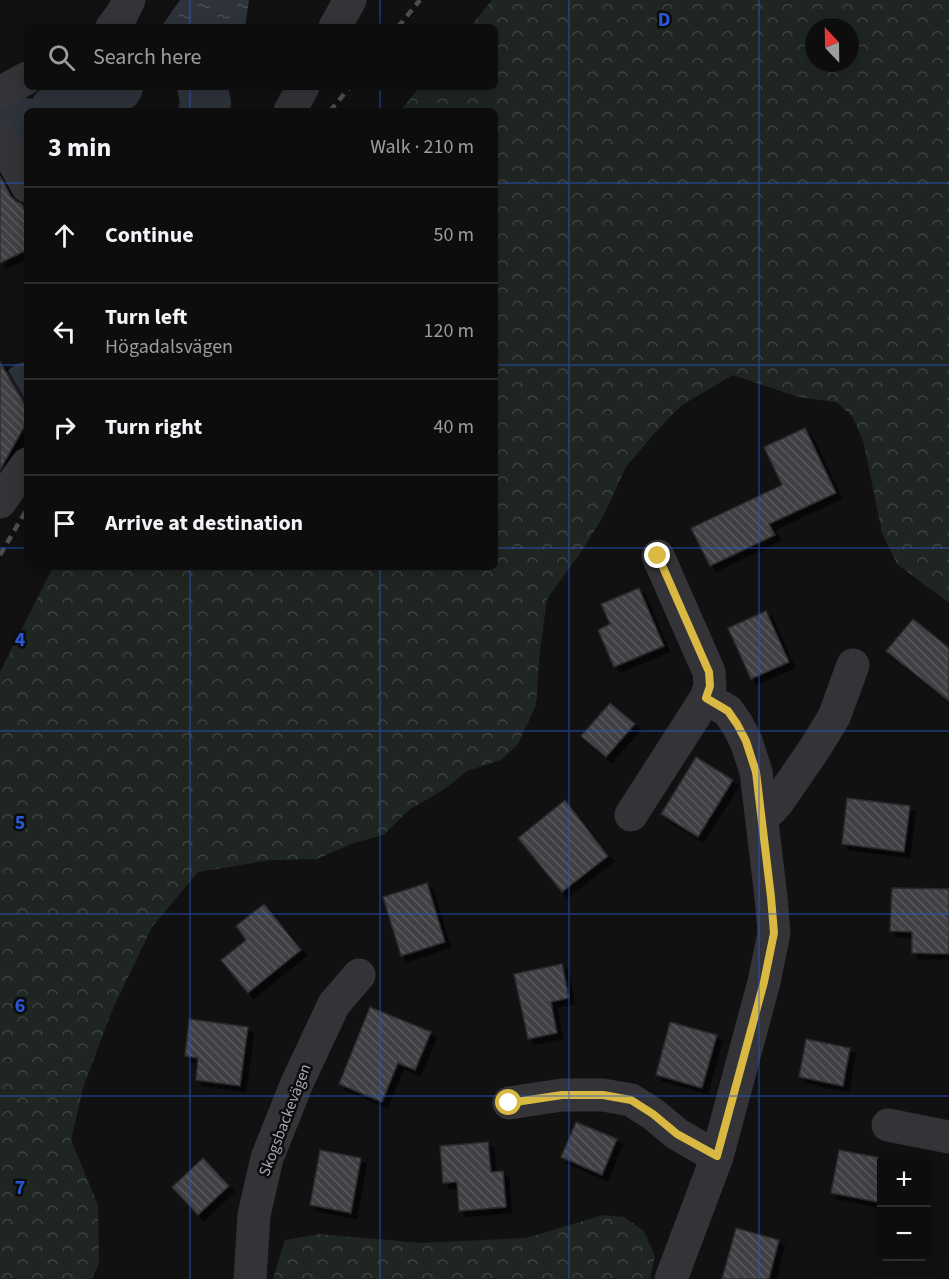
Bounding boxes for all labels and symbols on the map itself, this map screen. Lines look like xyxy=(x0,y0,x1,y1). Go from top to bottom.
text: D xyxy=(658,6,670,34)
north arrow xyxy=(805,18,859,72)
route end xyxy=(644,542,670,568)
text: 4 xyxy=(15,626,26,654)
text: 5 xyxy=(15,809,25,837)
text: 6 xyxy=(15,992,25,1020)
street label: Skogsbackevägen xyxy=(253,1061,317,1179)
route start xyxy=(495,1089,521,1115)
text: 7 xyxy=(15,1174,25,1202)

